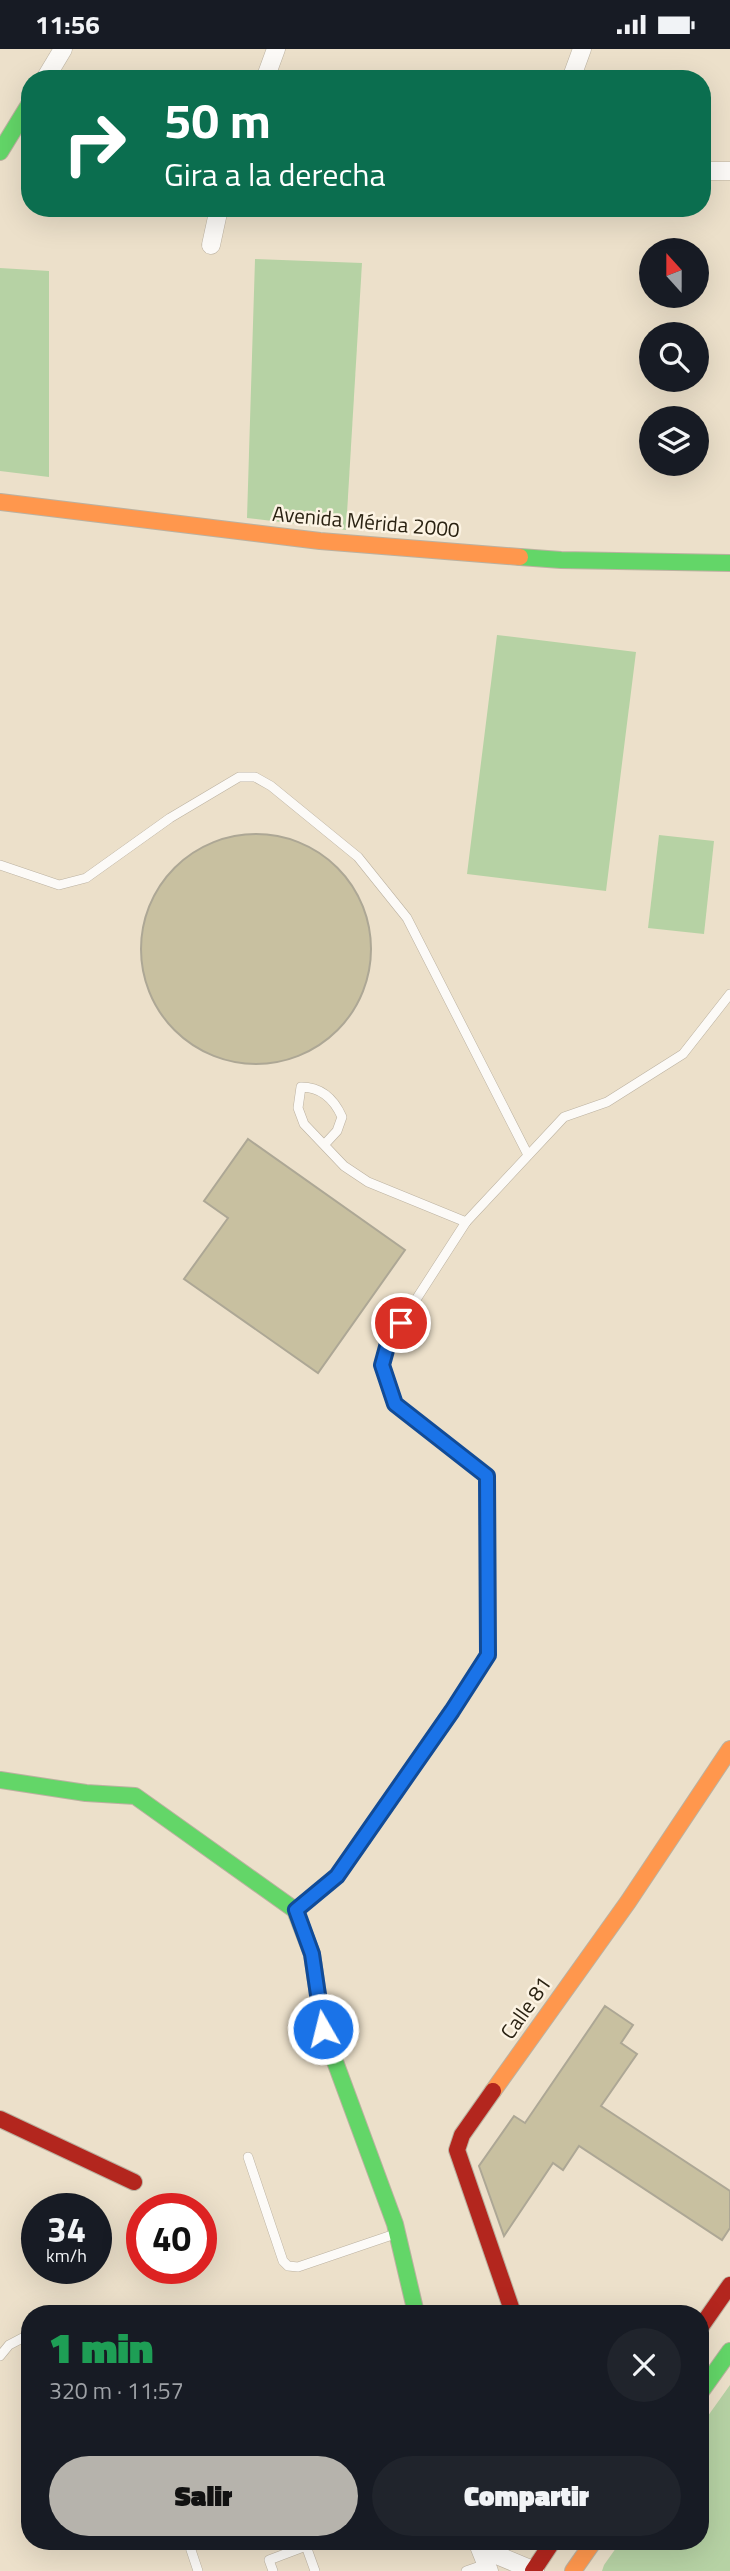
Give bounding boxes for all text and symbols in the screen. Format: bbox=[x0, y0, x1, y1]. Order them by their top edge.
text: 11:56 bbox=[35, 5, 100, 44]
text: 50 m bbox=[164, 82, 271, 157]
icon: right bbox=[49, 98, 140, 189]
text: Gira a la derecha bbox=[164, 150, 386, 198]
north arrow bbox=[639, 238, 709, 308]
map controls bbox=[639, 238, 709, 476]
button: search bbox=[639, 322, 709, 392]
button: layers bbox=[639, 406, 709, 476]
street label: Avenida Mérida 2000 bbox=[271, 497, 461, 545]
pin bbox=[371, 1293, 431, 1353]
icon: arrive bbox=[382, 1304, 420, 1342]
street label: Calle 81 bbox=[492, 1969, 558, 2045]
position arrow bbox=[286, 1992, 360, 2066]
speed limit sign: 40 bbox=[126, 2193, 217, 2284]
text: 34 bbox=[47, 2202, 86, 2256]
text: km/h bbox=[46, 2242, 87, 2269]
text: 1 min bbox=[49, 2315, 153, 2379]
button: close bbox=[607, 2328, 681, 2402]
text: 320 m · 11:57 bbox=[49, 2373, 184, 2408]
button: Salir bbox=[49, 2456, 358, 2536]
button: Compartir bbox=[372, 2456, 681, 2536]

